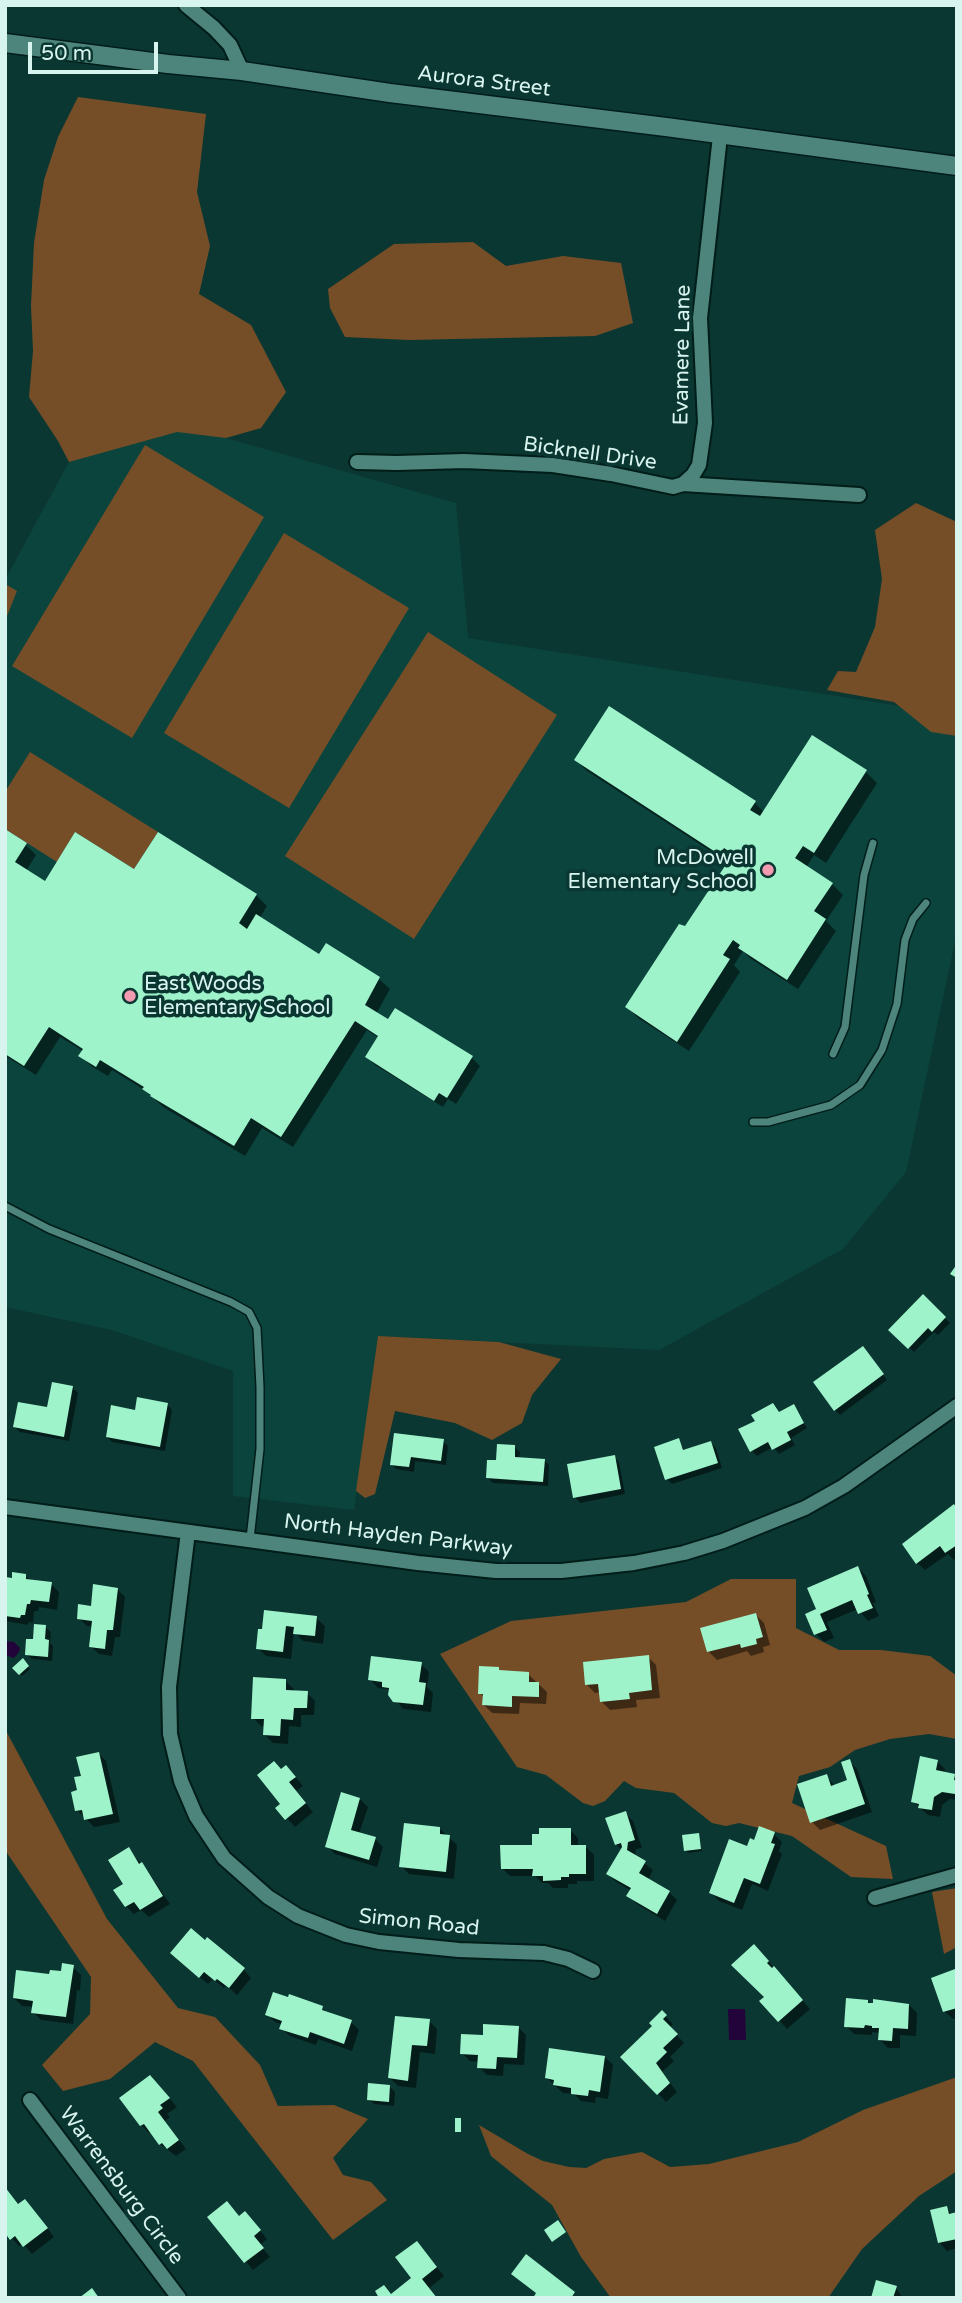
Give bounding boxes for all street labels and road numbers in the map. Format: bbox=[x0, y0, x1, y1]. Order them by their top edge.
street label: Aurora Street bbox=[416, 61, 552, 103]
street label: Evamere Lane bbox=[669, 284, 697, 426]
street label: Bicknell Drive bbox=[522, 432, 658, 476]
street label: North Hayden Parkway bbox=[282, 1509, 514, 1563]
street label: Simon Road bbox=[357, 1904, 481, 1942]
street label: Warrensburg Circle bbox=[53, 2102, 189, 2270]

